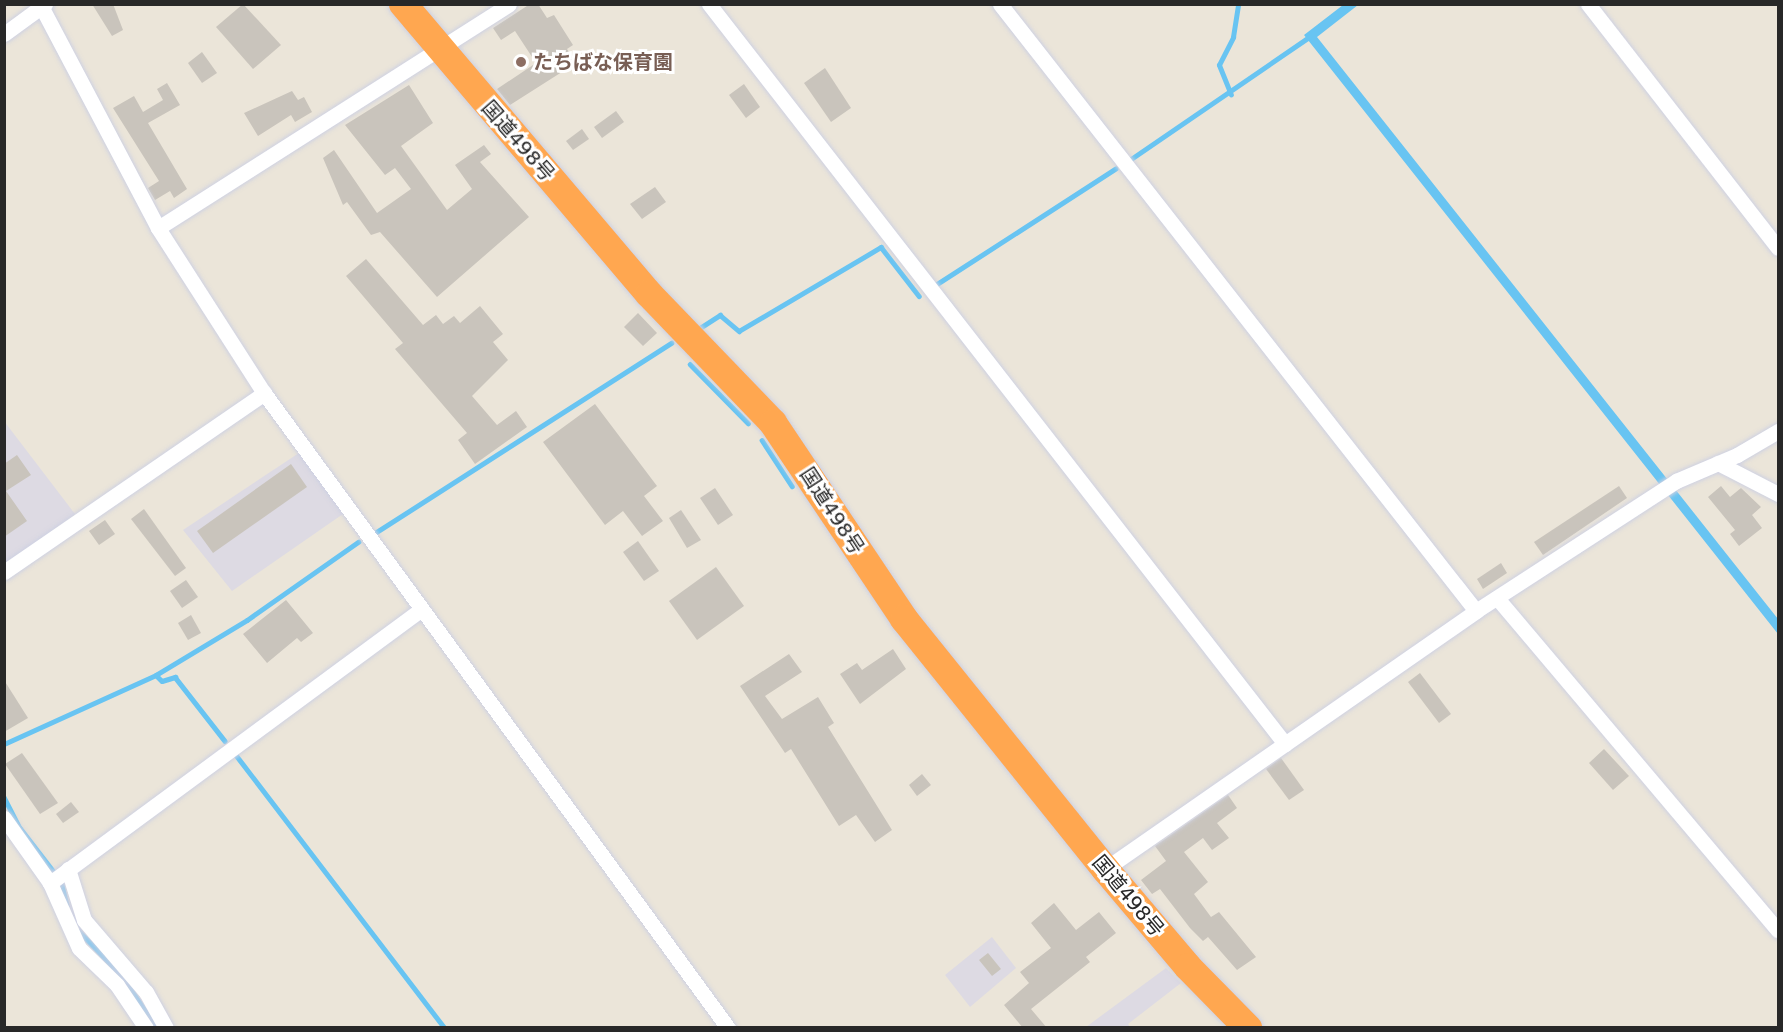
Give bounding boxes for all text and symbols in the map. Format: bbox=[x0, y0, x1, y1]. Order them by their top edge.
place label: たちばな保育園 bbox=[533, 50, 673, 74]
marker: たちばな保育園 bbox=[514, 55, 528, 69]
street label: 国道498号 bbox=[477, 96, 559, 186]
street label: 国道498号 bbox=[795, 463, 869, 559]
street label: 国道498号 bbox=[1087, 851, 1169, 941]

